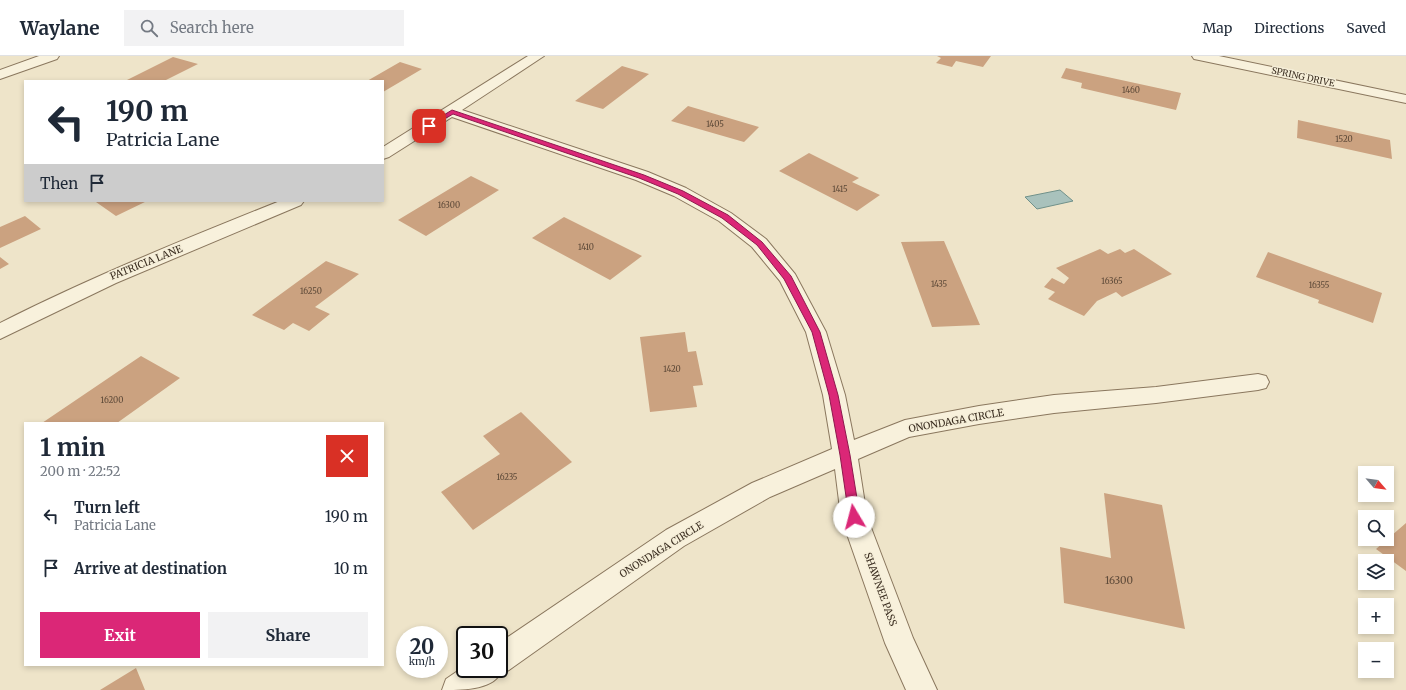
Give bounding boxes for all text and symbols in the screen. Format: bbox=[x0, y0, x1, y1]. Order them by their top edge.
search box bbox=[124, 10, 404, 46]
text: Waylane bbox=[20, 16, 100, 40]
icon: search bbox=[138, 17, 160, 39]
text: Search here bbox=[170, 18, 254, 37]
text: Map bbox=[1202, 19, 1232, 37]
text: Directions bbox=[1254, 19, 1324, 37]
text: Saved bbox=[1346, 19, 1386, 37]
street label: SPRING DRIVE bbox=[1271, 64, 1336, 89]
house number: 1460 bbox=[1122, 85, 1140, 95]
text: 190 m bbox=[106, 93, 188, 129]
icon: left bbox=[40, 96, 92, 148]
pin bbox=[412, 109, 446, 143]
icon: arrive bbox=[418, 115, 440, 137]
house number: 1405 bbox=[706, 119, 724, 129]
text: Patricia Lane bbox=[106, 128, 219, 151]
house number: 1520 bbox=[1335, 134, 1353, 144]
icon: arrive bbox=[86, 172, 108, 194]
text: Then bbox=[40, 174, 78, 193]
house number: 1415 bbox=[832, 184, 848, 194]
house number: 16300 bbox=[438, 200, 460, 210]
street label: PATRICIA LANE bbox=[108, 242, 185, 283]
house number: 1410 bbox=[578, 242, 594, 252]
house number: 16365 bbox=[1101, 276, 1123, 286]
house number: 1435 bbox=[931, 279, 947, 289]
house number: 16355 bbox=[1309, 280, 1330, 290]
house number: 16250 bbox=[300, 286, 322, 296]
house number: 1420 bbox=[663, 364, 681, 374]
house number: 16200 bbox=[101, 395, 123, 405]
street label: ONONDAGA CIRCLE bbox=[907, 406, 1005, 435]
text: 1 min bbox=[40, 432, 105, 463]
button: close bbox=[326, 435, 368, 477]
text: 200 m · 22:52 bbox=[40, 463, 121, 480]
north arrow bbox=[1358, 466, 1394, 502]
map controls bbox=[1358, 466, 1394, 678]
house number: 16235 bbox=[496, 472, 518, 482]
position arrow bbox=[833, 496, 875, 538]
text: Turn left bbox=[74, 498, 140, 517]
icon: left bbox=[40, 505, 62, 527]
text: 190 m bbox=[325, 507, 368, 526]
button: search bbox=[1358, 510, 1394, 546]
text: Patricia Lane bbox=[74, 517, 156, 534]
street label: ONONDAGA CIRCLE bbox=[617, 518, 706, 580]
street label: SHAWNEE PASS bbox=[861, 551, 900, 628]
button: layers bbox=[1358, 554, 1394, 590]
icon: arrive bbox=[40, 557, 62, 579]
text: Arrive at destination bbox=[74, 559, 227, 578]
text: 10 m bbox=[334, 559, 368, 578]
house number: 16300 bbox=[1105, 574, 1133, 587]
button: + bbox=[1358, 598, 1394, 634]
button: Exit bbox=[40, 612, 200, 658]
button: Share bbox=[208, 612, 368, 658]
speed limit sign: 30 bbox=[456, 626, 508, 678]
text: 20 bbox=[410, 634, 434, 659]
button: − bbox=[1358, 642, 1394, 678]
text: km/h bbox=[409, 655, 435, 668]

